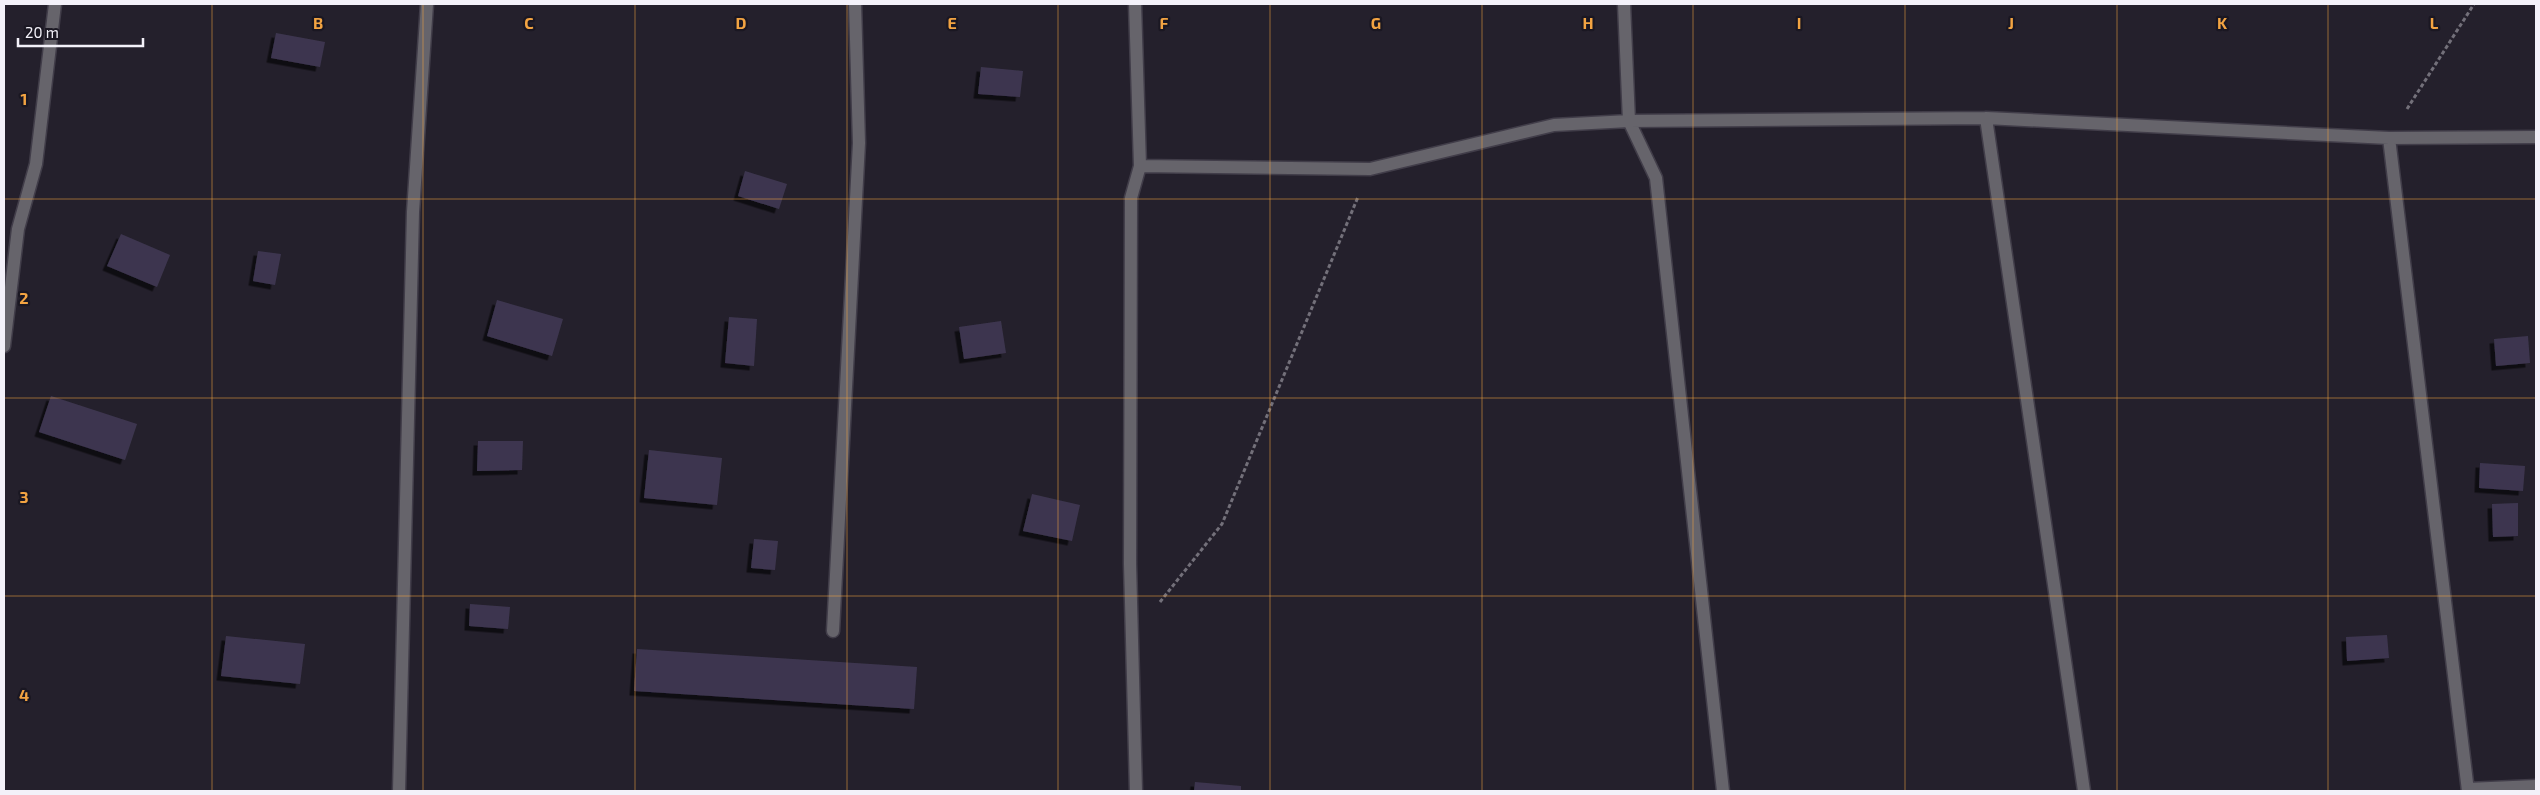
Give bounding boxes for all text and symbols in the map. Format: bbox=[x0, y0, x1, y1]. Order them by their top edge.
text: B bbox=[313, 13, 323, 32]
text: C bbox=[524, 13, 534, 32]
text: D bbox=[736, 13, 747, 32]
text: E bbox=[947, 13, 957, 32]
text: F bbox=[1160, 13, 1169, 32]
text: G bbox=[1371, 13, 1381, 32]
text: H bbox=[1582, 13, 1594, 32]
text: I bbox=[1797, 13, 1801, 32]
text: J bbox=[2008, 13, 2014, 32]
text: K bbox=[2217, 13, 2228, 32]
text: L bbox=[2430, 13, 2439, 32]
scale bar bbox=[18, 15, 142, 47]
text: 20 m bbox=[25, 23, 59, 41]
text: 1 bbox=[21, 89, 27, 108]
text: 2 bbox=[19, 288, 29, 307]
text: 3 bbox=[19, 487, 29, 506]
text: 4 bbox=[19, 685, 29, 704]

